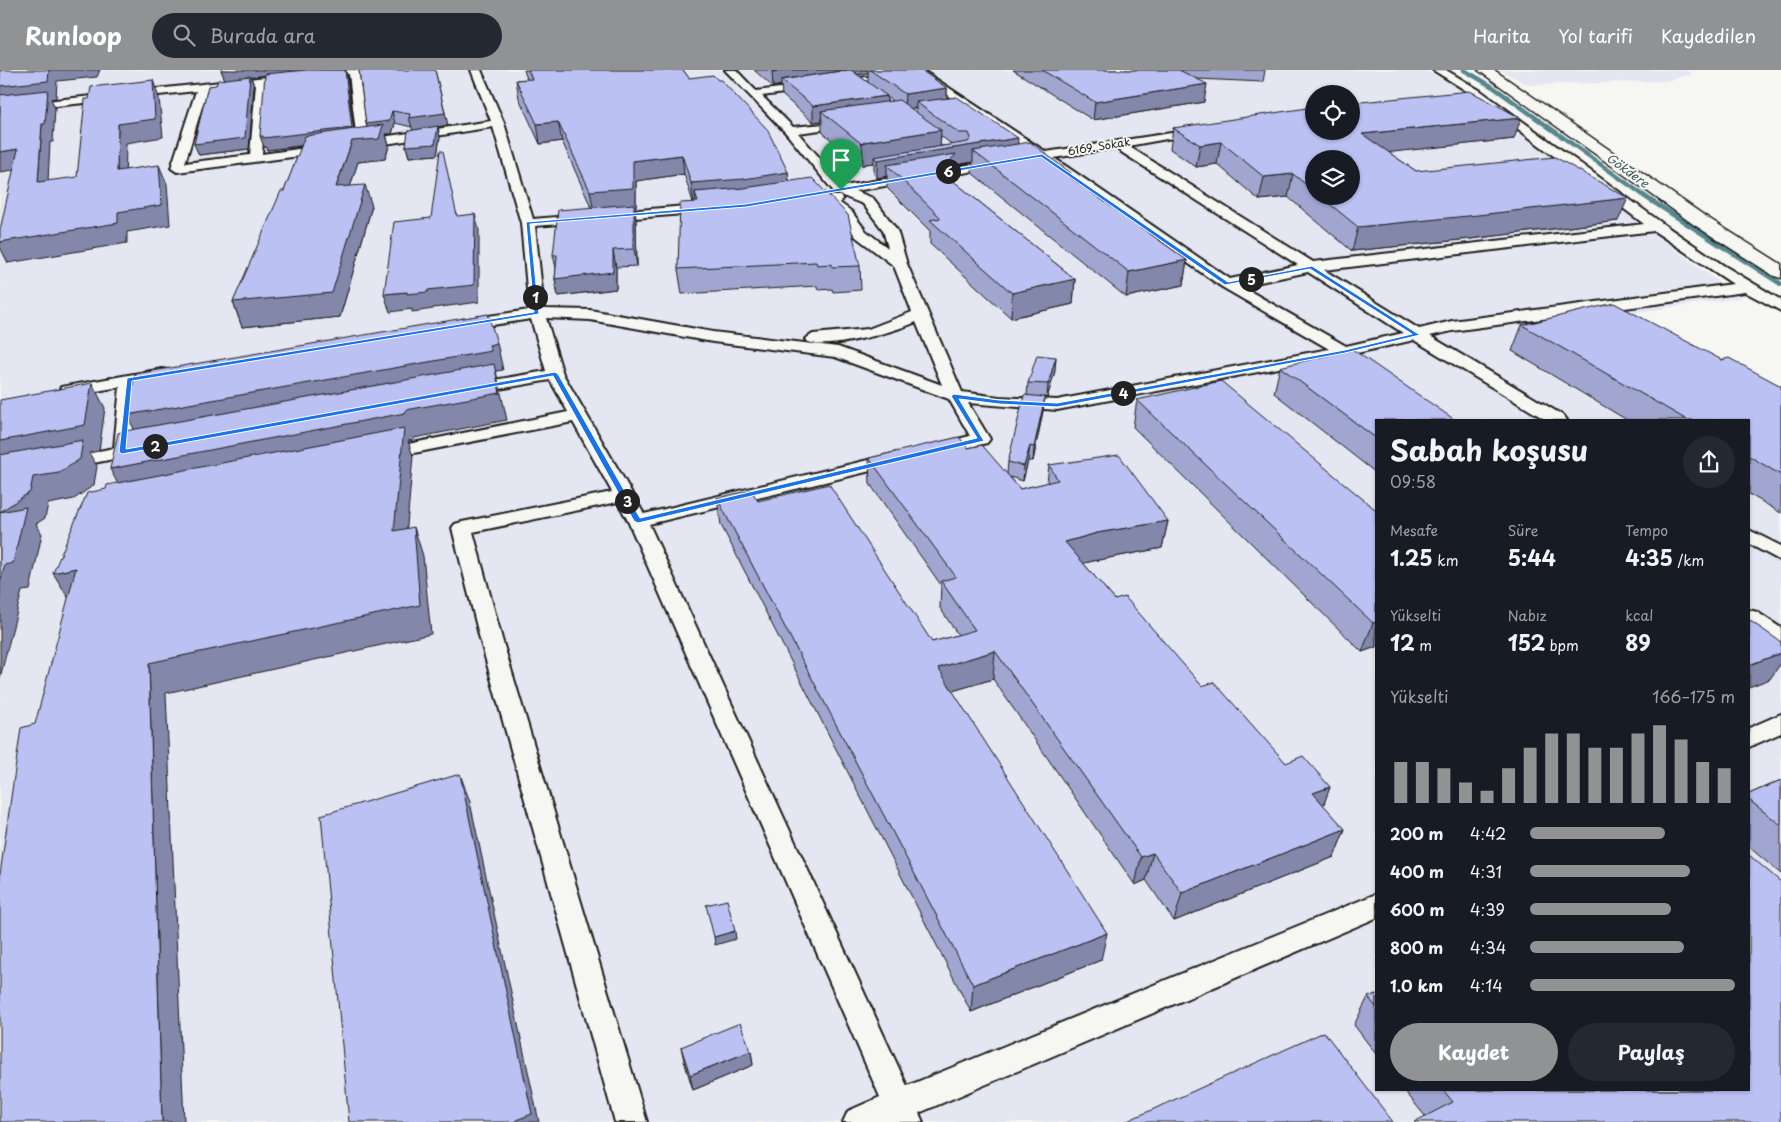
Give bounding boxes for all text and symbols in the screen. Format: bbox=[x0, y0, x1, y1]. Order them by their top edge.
search box bbox=[152, 13, 502, 58]
text: Runloop bbox=[25, 17, 122, 53]
icon: search bbox=[170, 21, 198, 49]
text: Burada ara bbox=[210, 21, 315, 49]
text: Harita bbox=[1473, 22, 1530, 49]
text: Yol tarifi bbox=[1558, 22, 1633, 49]
text: Kaydedilen bbox=[1661, 22, 1756, 49]
map controls bbox=[1305, 85, 1360, 205]
button: locate bbox=[1305, 85, 1360, 140]
street label: 6169. Sokak bbox=[1066, 133, 1132, 159]
pin bbox=[820, 139, 862, 190]
icon: arrive bbox=[827, 146, 855, 174]
water label: Gökdere bbox=[1603, 148, 1653, 192]
button: layers bbox=[1305, 150, 1360, 205]
pin: 6 bbox=[936, 158, 960, 184]
text: 6 bbox=[944, 161, 953, 182]
pin: 5 bbox=[1238, 266, 1264, 292]
text: 5 bbox=[1247, 269, 1256, 290]
pin: 1 bbox=[522, 284, 548, 310]
text: 1 bbox=[532, 287, 539, 308]
pin: 4 bbox=[1110, 380, 1136, 406]
text: 4 bbox=[1119, 383, 1128, 404]
text: Sabah koşusu bbox=[1390, 428, 1588, 471]
pin: 2 bbox=[142, 434, 168, 458]
text: 2 bbox=[151, 436, 160, 457]
button: share bbox=[1683, 436, 1735, 488]
text: 09:58 bbox=[1390, 469, 1436, 493]
pin: 3 bbox=[614, 488, 640, 514]
text: 3 bbox=[623, 491, 632, 512]
text: Mesafe bbox=[1390, 520, 1438, 541]
text: Süre bbox=[1508, 520, 1538, 541]
text: Tempo bbox=[1625, 520, 1668, 541]
text: 1.25 bbox=[1390, 541, 1433, 573]
text: 5:44 bbox=[1508, 541, 1556, 573]
text: 4:35 bbox=[1625, 541, 1673, 573]
text: km bbox=[1433, 550, 1458, 571]
text: /km bbox=[1673, 550, 1704, 571]
text: Yükselti bbox=[1390, 605, 1441, 626]
text: Nabız bbox=[1508, 605, 1547, 626]
text: kcal bbox=[1625, 605, 1653, 626]
text: 12 bbox=[1390, 626, 1415, 658]
text: 152 bbox=[1508, 626, 1545, 658]
text: 89 bbox=[1625, 626, 1651, 658]
text: m bbox=[1415, 635, 1432, 656]
text: bpm bbox=[1545, 635, 1579, 656]
text: Yükselti bbox=[1390, 684, 1448, 708]
text: 166–175 m bbox=[1652, 684, 1735, 708]
text: 200 m bbox=[1390, 821, 1444, 845]
text: 4:42 bbox=[1470, 821, 1506, 845]
text: 400 m bbox=[1390, 859, 1444, 883]
text: 4:31 bbox=[1470, 859, 1502, 883]
text: 600 m bbox=[1390, 897, 1444, 921]
text: 4:39 bbox=[1470, 897, 1505, 921]
text: 800 m bbox=[1390, 935, 1443, 959]
text: 4:34 bbox=[1470, 935, 1506, 959]
text: 1.0 km bbox=[1390, 973, 1443, 997]
text: 4:14 bbox=[1470, 973, 1503, 997]
button: Kaydet bbox=[1390, 1023, 1558, 1081]
button: Paylaş bbox=[1568, 1023, 1735, 1081]

